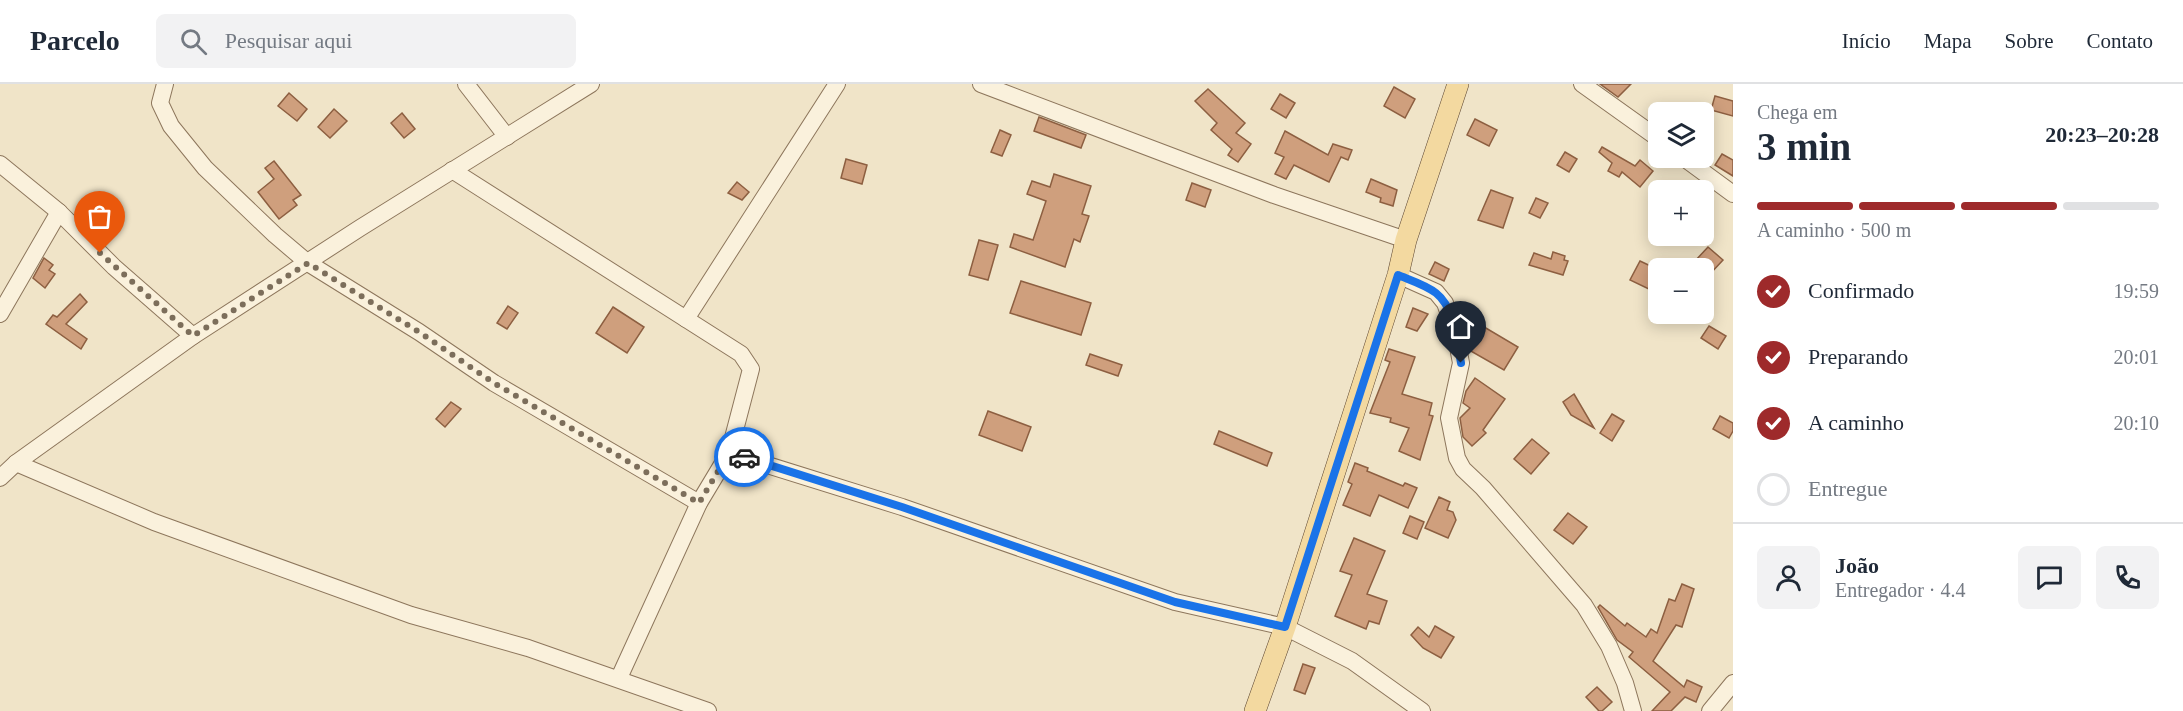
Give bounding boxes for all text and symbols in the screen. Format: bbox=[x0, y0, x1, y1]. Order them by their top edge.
search box bbox=[156, 14, 576, 68]
text: Parcelo bbox=[30, 25, 120, 56]
icon: search bbox=[177, 25, 210, 58]
text: Pesquisar aqui bbox=[225, 28, 352, 53]
text: Início bbox=[1842, 29, 1891, 53]
text: Mapa bbox=[1924, 29, 1972, 53]
text: Sobre bbox=[2005, 29, 2054, 53]
text: Contato bbox=[2087, 29, 2153, 53]
text: Chega em bbox=[1757, 101, 1838, 123]
map controls bbox=[1648, 102, 1714, 324]
button: layers bbox=[1648, 102, 1714, 168]
text: 20:23–20:28 bbox=[2045, 122, 2159, 147]
text: 3 min bbox=[1757, 125, 1851, 168]
button: + bbox=[1648, 180, 1714, 246]
pin bbox=[74, 191, 125, 253]
icon: bag bbox=[83, 200, 116, 233]
text: A caminho · 500 m bbox=[1757, 219, 1911, 241]
button: − bbox=[1648, 258, 1714, 324]
icon: check bbox=[1757, 275, 1790, 308]
text: Confirmado bbox=[1808, 278, 1914, 303]
text: 19:59 bbox=[2113, 280, 2159, 302]
pin bbox=[1435, 301, 1486, 363]
icon: home bbox=[1444, 310, 1477, 343]
icon: check bbox=[1757, 341, 1790, 374]
text: Preparando bbox=[1808, 344, 1908, 369]
text: 20:01 bbox=[2113, 346, 2159, 368]
icon: check bbox=[1757, 407, 1790, 440]
text: A caminho bbox=[1808, 410, 1904, 435]
text: 20:10 bbox=[2113, 412, 2159, 434]
courier bbox=[714, 427, 774, 487]
icon: car bbox=[728, 441, 761, 474]
text: Entregue bbox=[1808, 476, 1887, 501]
button: person bbox=[1757, 546, 1820, 609]
button: chat bbox=[2018, 546, 2081, 609]
button: phone bbox=[2096, 546, 2159, 609]
text: João bbox=[1835, 553, 1879, 578]
text: Entregador · 4.4 bbox=[1835, 579, 1966, 601]

